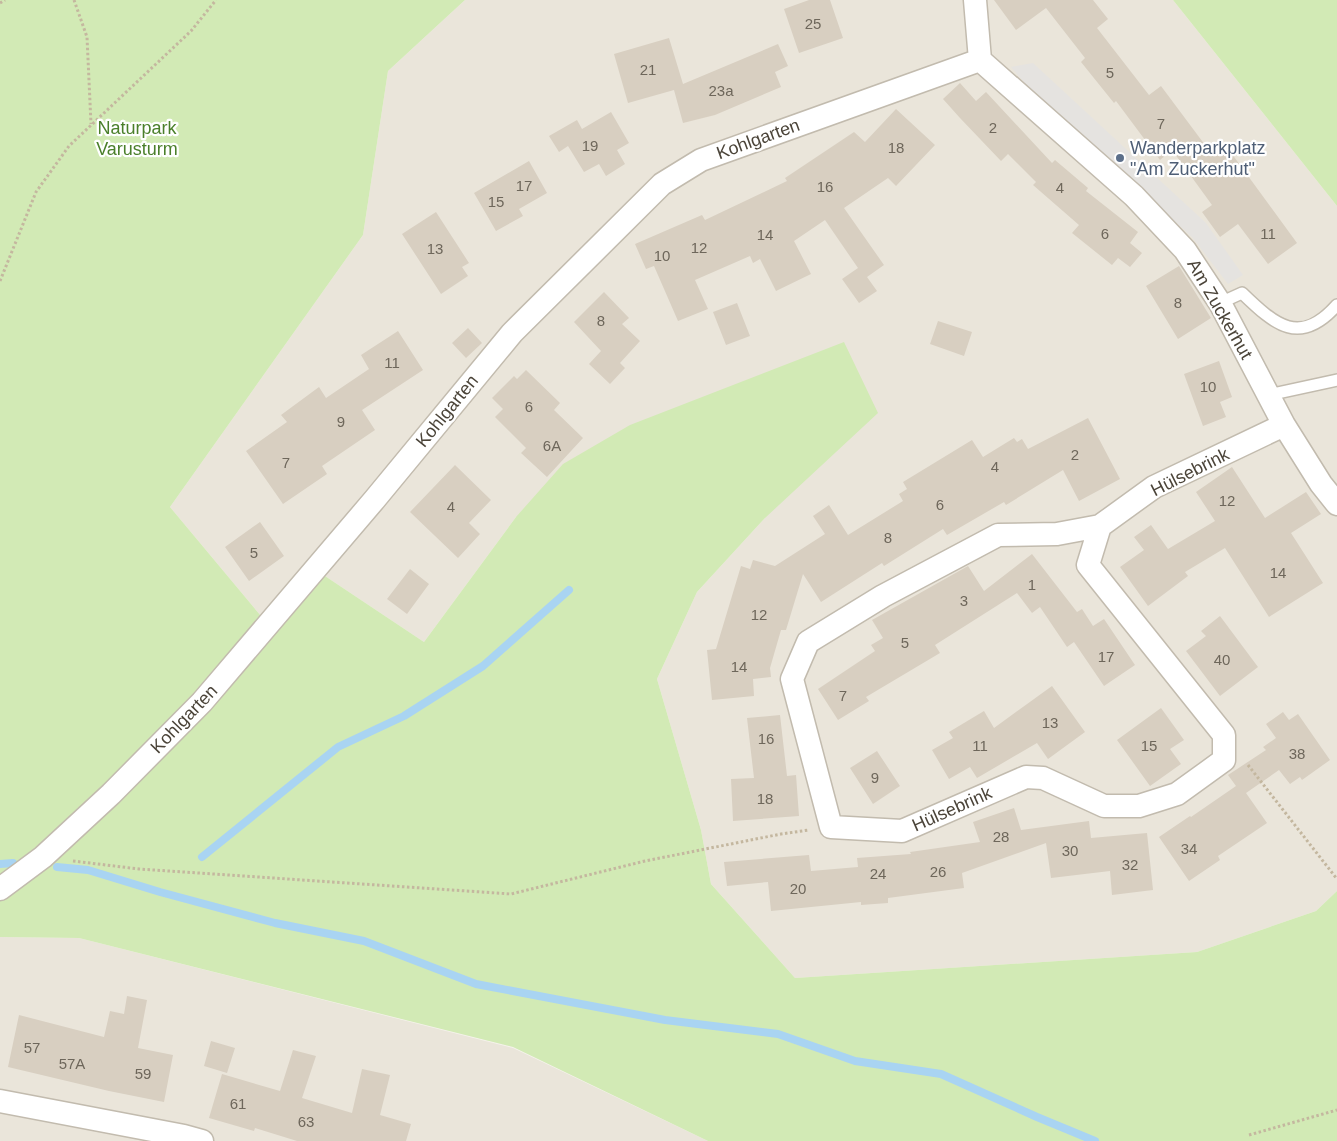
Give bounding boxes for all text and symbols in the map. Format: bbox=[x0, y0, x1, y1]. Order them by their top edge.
house number: 25 bbox=[805, 15, 821, 32]
house number: 21 bbox=[640, 61, 656, 78]
house number: 5 bbox=[1106, 64, 1114, 81]
house number: 23a bbox=[708, 82, 734, 99]
street label: Kohlgarten bbox=[714, 115, 802, 163]
house number: 7 bbox=[1157, 115, 1165, 132]
park label: Naturpark Varusturm bbox=[96, 118, 178, 159]
house number: 2 bbox=[989, 119, 997, 136]
house number: 19 bbox=[582, 137, 598, 154]
place label: Wanderparkplatz "Am Zuckerhut" bbox=[1130, 138, 1265, 179]
house number: 18 bbox=[888, 139, 904, 156]
marker: Wanderparkplatz "Am Zuckerhut" bbox=[1114, 152, 1126, 164]
house number: 17 bbox=[516, 177, 532, 194]
house number: 16 bbox=[817, 178, 833, 195]
house number: 4 bbox=[1056, 179, 1064, 196]
house number: 15 bbox=[488, 193, 504, 210]
house number: 6 bbox=[1101, 225, 1109, 242]
house number: 11 bbox=[1260, 225, 1276, 242]
house number: 14 bbox=[757, 226, 773, 243]
house number: 12 bbox=[691, 239, 707, 256]
house number: 13 bbox=[427, 240, 443, 257]
house number: 10 bbox=[654, 247, 670, 264]
street label: Am Zuckerhut bbox=[1183, 255, 1257, 363]
house number: 8 bbox=[1174, 294, 1182, 311]
house number: 8 bbox=[597, 312, 605, 329]
house number: 11 bbox=[384, 354, 400, 371]
street label: Kohlgarten bbox=[412, 371, 482, 451]
house number: 10 bbox=[1200, 378, 1216, 395]
house number: 6 bbox=[525, 398, 533, 415]
house number: 9 bbox=[337, 413, 345, 430]
house number: 6A bbox=[543, 437, 561, 454]
street label: Hülsebrink bbox=[1148, 443, 1233, 500]
house number: 2 bbox=[1071, 446, 1079, 463]
house number: 7 bbox=[282, 454, 290, 471]
house number: 4 bbox=[991, 458, 999, 475]
house number: 12 bbox=[1219, 492, 1235, 509]
house number: 6 bbox=[936, 496, 944, 513]
house number: 4 bbox=[447, 498, 455, 515]
house number: 8 bbox=[884, 529, 892, 546]
house number: 5 bbox=[250, 544, 258, 561]
house number: 14 bbox=[1270, 564, 1286, 581]
house number: 1 bbox=[1028, 576, 1036, 593]
house number: 3 bbox=[960, 592, 968, 609]
house number: 12 bbox=[751, 606, 767, 623]
house number: 5 bbox=[901, 634, 909, 651]
house number: 17 bbox=[1098, 648, 1114, 665]
house number: 40 bbox=[1214, 651, 1230, 668]
house number: 14 bbox=[731, 658, 747, 675]
street label: Kohlgarten bbox=[147, 681, 221, 757]
house number: 7 bbox=[839, 687, 847, 704]
house number: 13 bbox=[1042, 714, 1058, 731]
house number: 16 bbox=[758, 730, 774, 747]
house number: 11 bbox=[972, 737, 988, 754]
house number: 15 bbox=[1141, 737, 1157, 754]
house number: 38 bbox=[1289, 745, 1305, 762]
house number: 9 bbox=[871, 769, 879, 786]
street label: Hülsebrink bbox=[909, 782, 996, 835]
house number: 18 bbox=[757, 790, 773, 807]
house number: 28 bbox=[993, 828, 1009, 845]
house number: 34 bbox=[1181, 840, 1197, 857]
house number: 30 bbox=[1062, 842, 1078, 859]
house number: 32 bbox=[1122, 856, 1138, 873]
house number: 26 bbox=[930, 863, 946, 880]
house number: 24 bbox=[870, 865, 886, 882]
house number: 20 bbox=[790, 880, 806, 897]
house number: 57 bbox=[24, 1039, 40, 1056]
house number: 57A bbox=[59, 1055, 85, 1072]
house number: 59 bbox=[135, 1065, 151, 1082]
house number: 61 bbox=[230, 1095, 246, 1112]
house number: 63 bbox=[298, 1113, 314, 1130]

